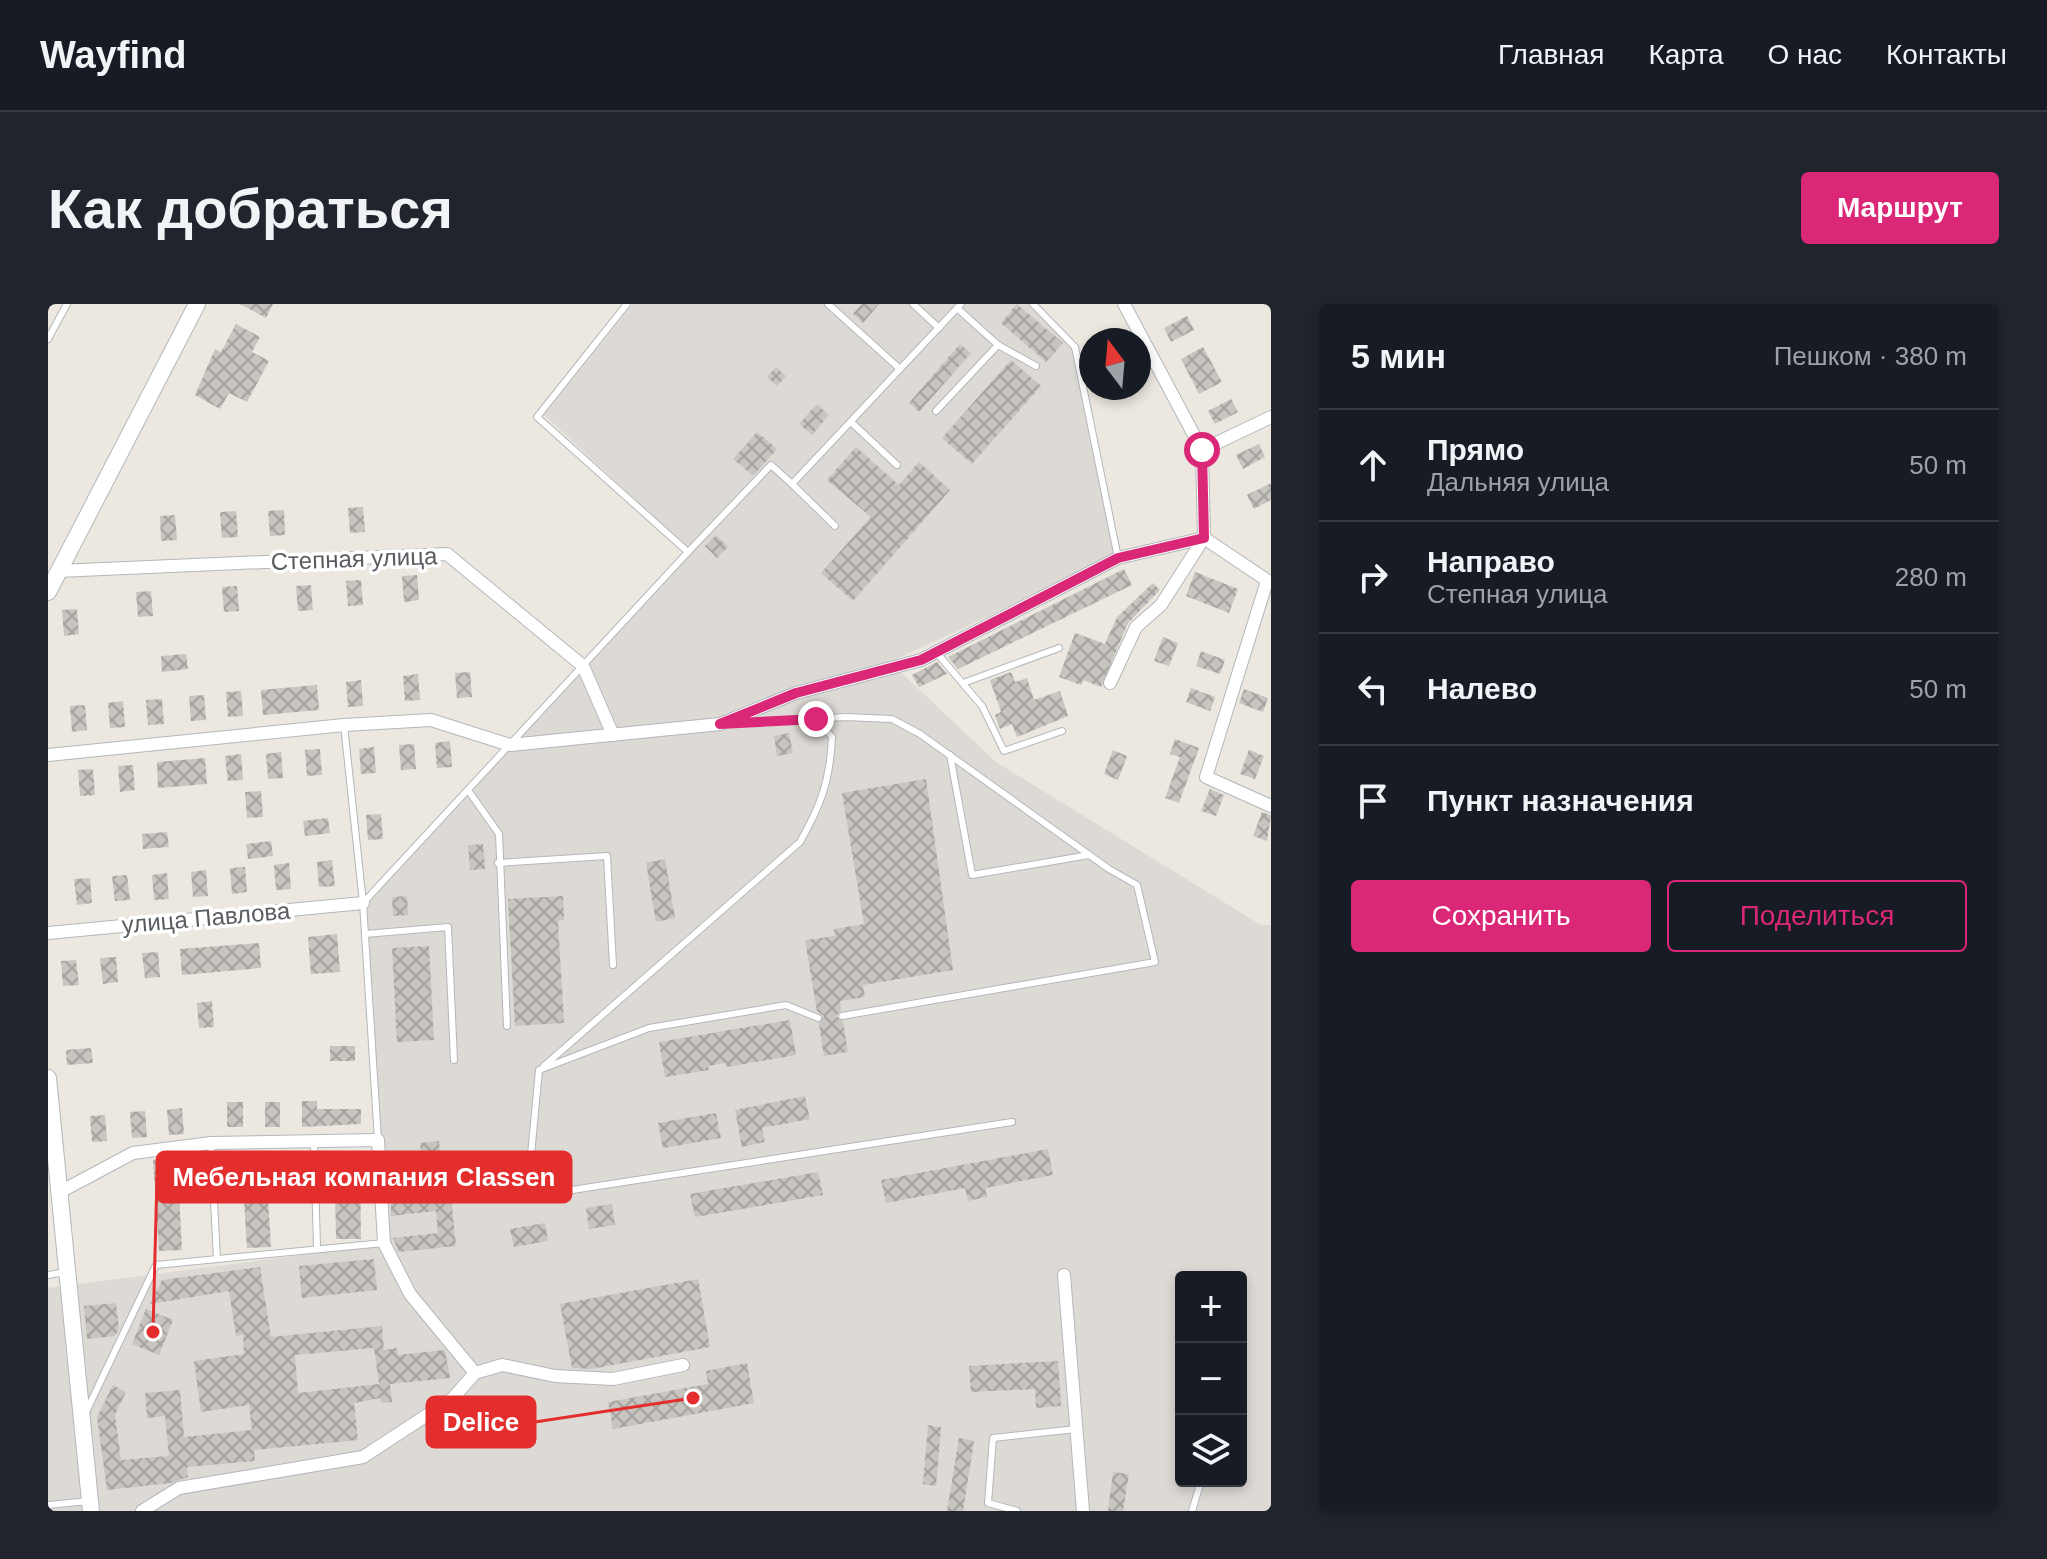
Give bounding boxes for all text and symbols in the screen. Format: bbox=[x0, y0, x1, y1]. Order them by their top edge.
text: Wayfind bbox=[40, 34, 186, 76]
text: Главная bbox=[1498, 39, 1605, 70]
text: Карта bbox=[1649, 39, 1723, 70]
text: О нас bbox=[1767, 39, 1842, 70]
text: Контакты bbox=[1886, 39, 2007, 70]
button: Маршрут bbox=[1801, 172, 1999, 244]
text: Как добраться bbox=[48, 177, 453, 240]
north arrow bbox=[1079, 328, 1151, 400]
text: 5 мин bbox=[1351, 337, 1446, 375]
text: Пешком · 380 m bbox=[1774, 341, 1967, 371]
route start bbox=[1184, 432, 1220, 468]
text: Прямо bbox=[1427, 433, 1524, 466]
icon: ahead bbox=[1351, 443, 1395, 487]
text: 50 m bbox=[1909, 450, 1967, 480]
text: Дальняя улица bbox=[1427, 467, 1609, 497]
street label: Степная улица bbox=[270, 542, 438, 575]
text: Направо bbox=[1427, 545, 1555, 578]
icon: right bbox=[1351, 555, 1395, 599]
text: 280 m bbox=[1895, 562, 1967, 592]
text: Степная улица bbox=[1427, 579, 1608, 609]
icon: left bbox=[1351, 667, 1395, 711]
text: Налево bbox=[1427, 672, 1537, 705]
text: 50 m bbox=[1909, 674, 1967, 704]
route end bbox=[798, 701, 834, 737]
icon: arrive bbox=[1351, 779, 1395, 823]
text: Пункт назначения bbox=[1427, 784, 1694, 817]
button: Сохранить bbox=[1351, 880, 1651, 952]
button: Поделиться bbox=[1667, 880, 1967, 952]
street label: улица Павлова bbox=[121, 897, 292, 938]
callout: Мебельная компания Сlassen bbox=[157, 1152, 571, 1202]
text: Мебельная компания Сlassen bbox=[173, 1162, 555, 1192]
map controls bbox=[1175, 1271, 1247, 1487]
button: + bbox=[1175, 1271, 1247, 1343]
button: − bbox=[1175, 1343, 1247, 1415]
callout: Delice bbox=[427, 1397, 535, 1447]
text: Delice bbox=[443, 1407, 519, 1437]
button: layers bbox=[1175, 1415, 1247, 1487]

